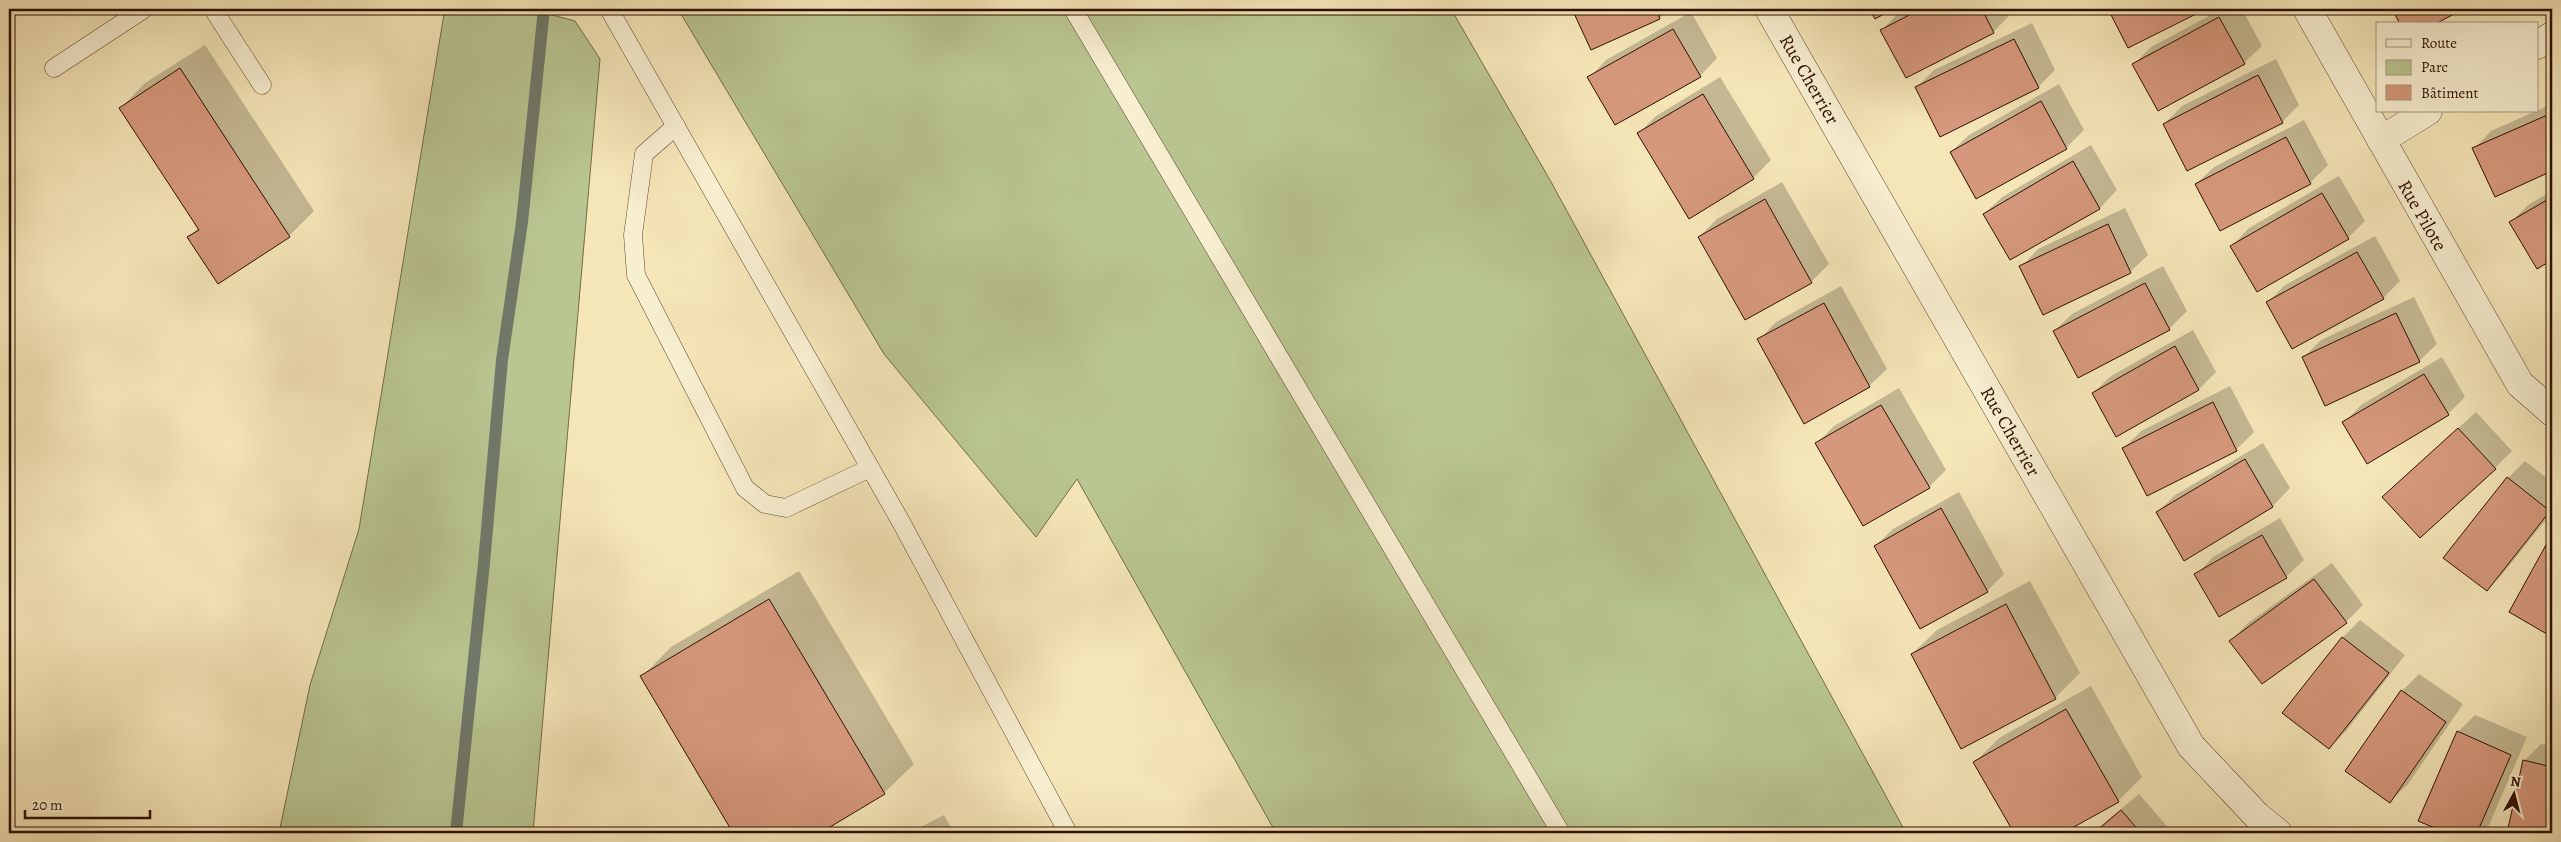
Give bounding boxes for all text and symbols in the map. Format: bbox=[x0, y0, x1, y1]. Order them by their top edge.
legend bbox=[2376, 22, 2538, 112]
street label: Rue Cherrier bbox=[1773, 30, 1845, 129]
text: Route bbox=[2421, 33, 2457, 53]
text: Parc bbox=[2421, 57, 2448, 77]
text: Bâtiment bbox=[2421, 83, 2479, 103]
street label: Rue Pilote bbox=[2391, 175, 2453, 256]
street label: Rue Cherrier bbox=[1974, 382, 2046, 481]
north arrow bbox=[2488, 770, 2538, 820]
text: N bbox=[2509, 772, 2522, 792]
scale bar bbox=[25, 787, 150, 819]
text: 20 m bbox=[32, 795, 63, 815]

